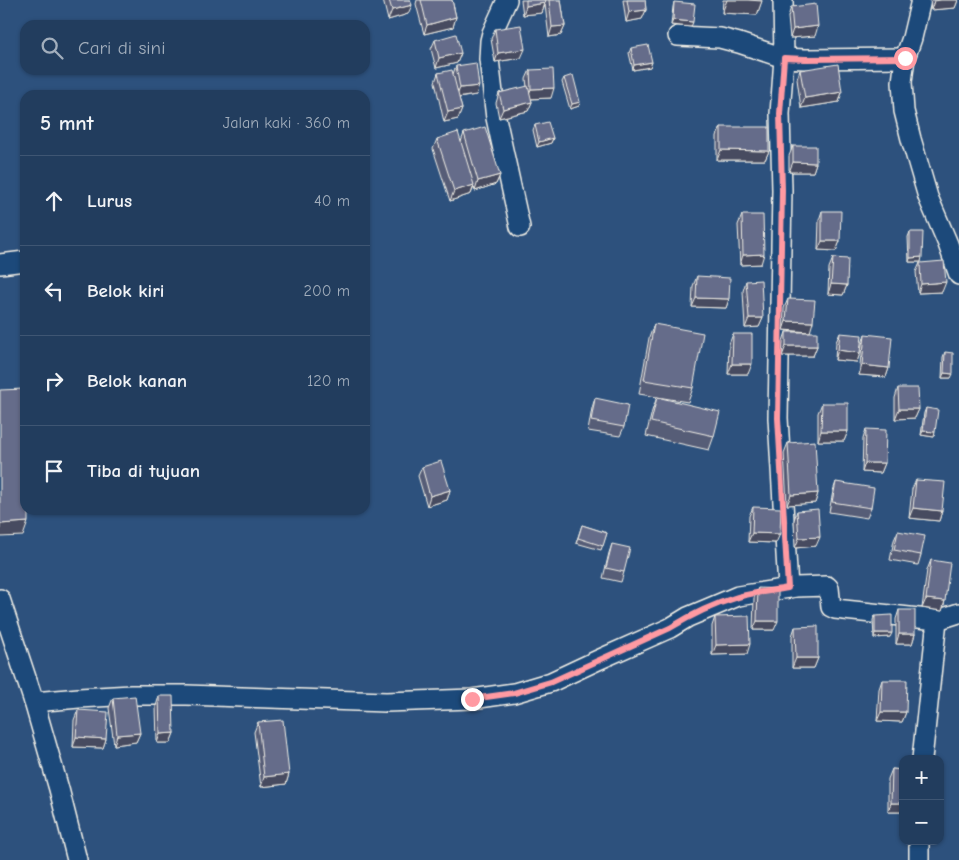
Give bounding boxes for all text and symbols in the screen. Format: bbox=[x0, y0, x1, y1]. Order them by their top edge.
search box bbox=[20, 20, 370, 75]
icon: search bbox=[38, 34, 66, 62]
text: Cari di sini bbox=[78, 37, 165, 59]
route start bbox=[894, 47, 917, 70]
text: 5 mnt bbox=[40, 111, 94, 135]
text: Jalan kaki · 360 m bbox=[223, 114, 350, 132]
icon: ahead bbox=[40, 187, 68, 215]
text: Lurus bbox=[87, 190, 132, 212]
text: 40 m bbox=[314, 192, 350, 210]
icon: left bbox=[40, 277, 68, 305]
text: Belok kiri bbox=[87, 280, 164, 302]
text: 200 m bbox=[304, 282, 350, 300]
icon: right bbox=[40, 367, 68, 395]
text: Belok kanan bbox=[87, 370, 187, 392]
text: 120 m bbox=[307, 372, 350, 390]
icon: arrive bbox=[40, 457, 68, 485]
text: Tiba di tujuan bbox=[87, 460, 200, 482]
route end bbox=[461, 688, 484, 711]
map controls bbox=[899, 755, 944, 845]
button: + bbox=[899, 755, 944, 800]
button: − bbox=[899, 800, 944, 845]

